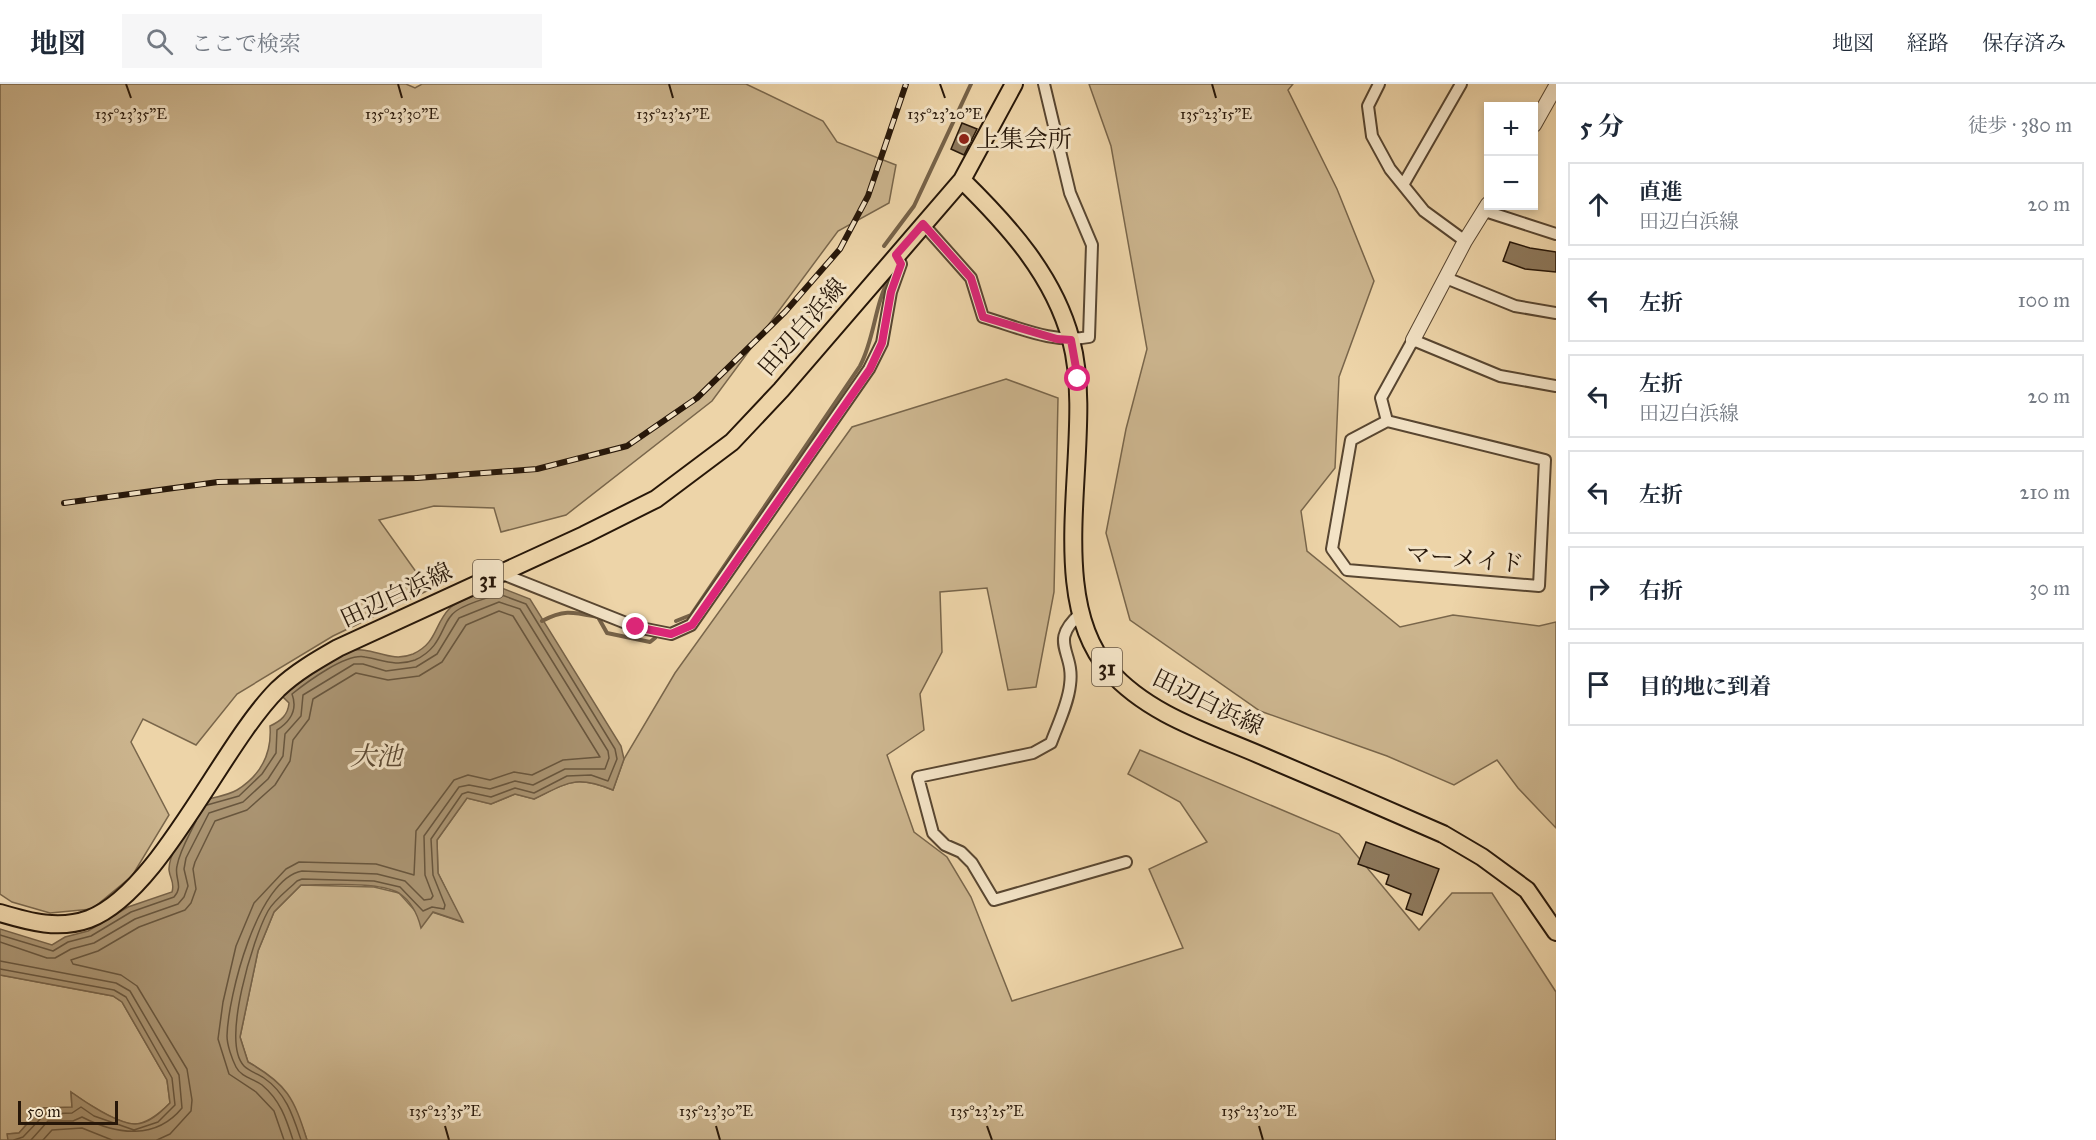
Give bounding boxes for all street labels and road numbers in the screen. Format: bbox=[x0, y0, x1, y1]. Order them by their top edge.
street label: 田辺白浜線 bbox=[751, 272, 853, 382]
street label: マーメイド bbox=[1405, 539, 1525, 579]
street label: 田辺白浜線 bbox=[335, 556, 457, 634]
road number: 31 bbox=[473, 560, 503, 598]
road number: 31 bbox=[1092, 648, 1122, 686]
street label: 田辺白浜線 bbox=[1147, 662, 1269, 742]

